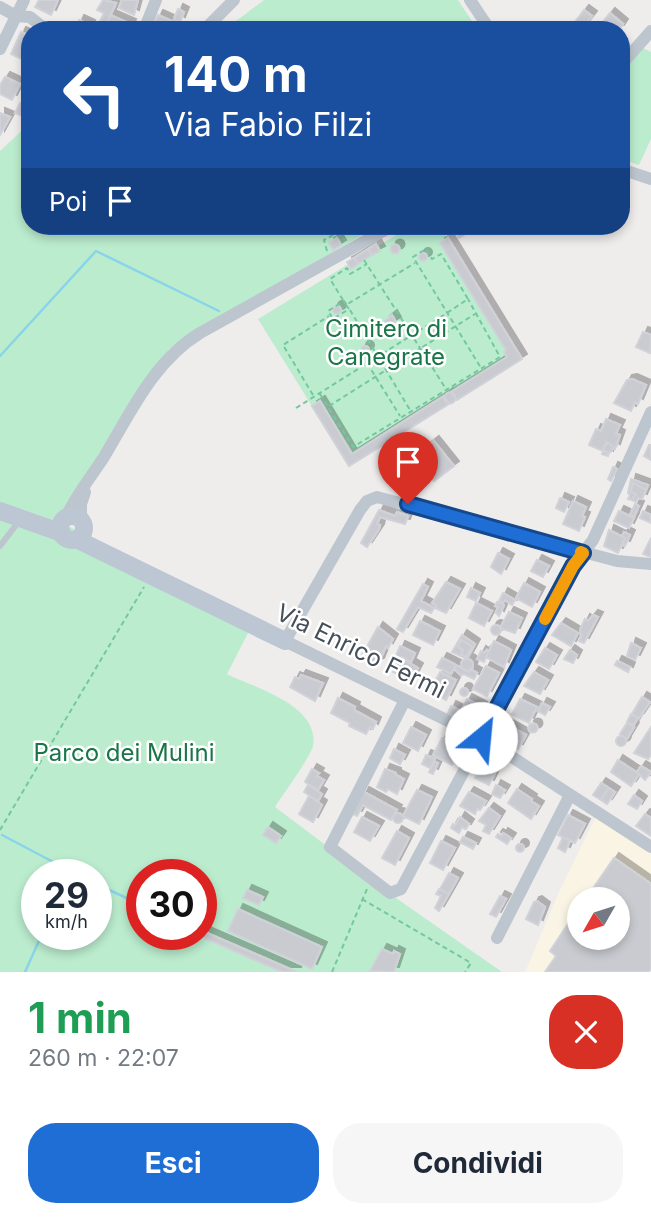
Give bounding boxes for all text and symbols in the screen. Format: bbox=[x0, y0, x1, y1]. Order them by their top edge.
text: 140 m bbox=[164, 45, 308, 104]
icon: left bbox=[49, 49, 140, 140]
text: Via Fabio Filzi bbox=[164, 105, 372, 144]
icon: arrive bbox=[101, 182, 139, 220]
text: Poi bbox=[49, 186, 87, 217]
park label: Cimitero di Canegrate bbox=[325, 314, 447, 371]
pin bbox=[378, 432, 438, 504]
icon: arrive bbox=[389, 443, 427, 481]
street label: Via Enrico Fermi bbox=[272, 597, 450, 705]
position arrow bbox=[444, 701, 518, 775]
park label: Parco dei Mulini bbox=[33, 738, 215, 767]
speed limit sign: 30 bbox=[126, 859, 217, 950]
text: 29 bbox=[44, 874, 89, 916]
north arrow bbox=[567, 887, 630, 950]
map controls bbox=[567, 887, 630, 950]
text: km/h bbox=[45, 911, 88, 932]
text: 1 min bbox=[28, 992, 132, 1043]
button: close bbox=[549, 995, 623, 1069]
text: 260 m · 22:07 bbox=[28, 1044, 179, 1072]
button: Esci bbox=[28, 1123, 319, 1203]
button: Condividi bbox=[333, 1123, 623, 1203]

